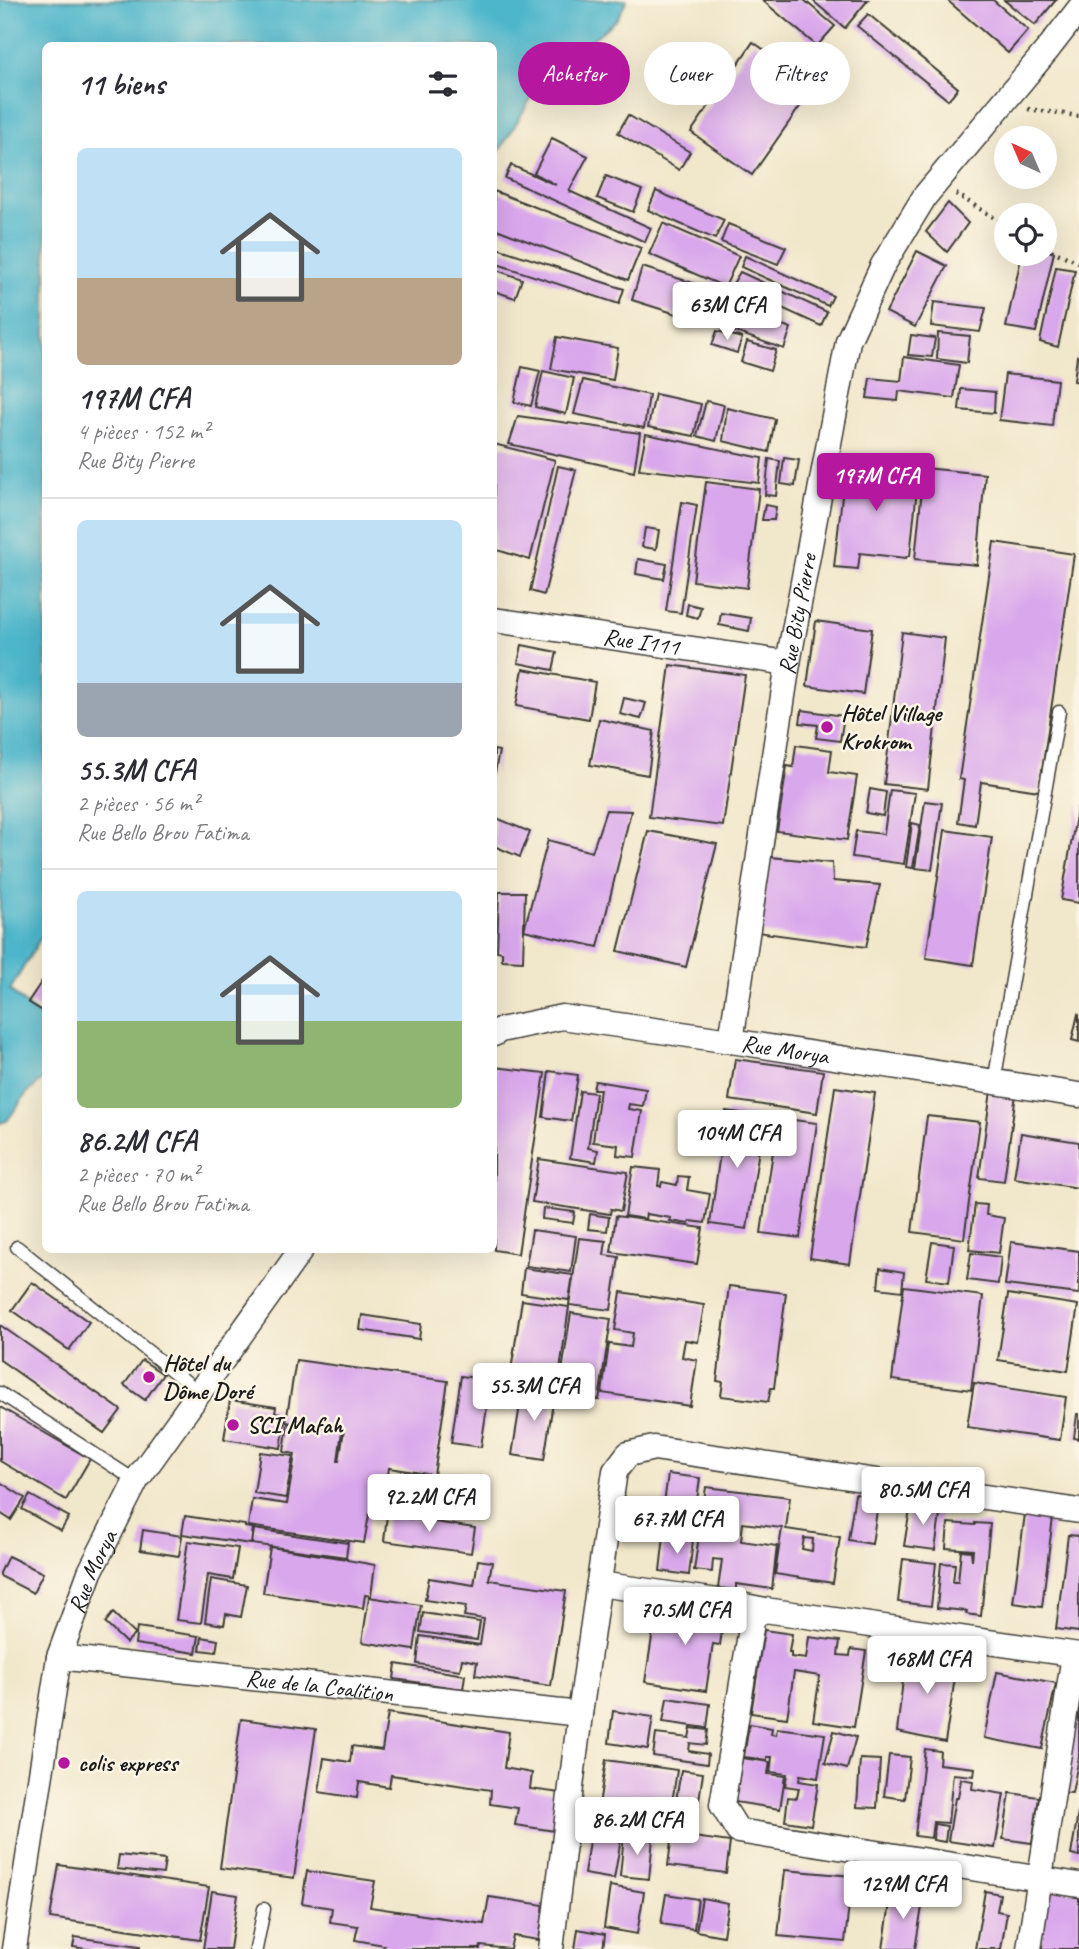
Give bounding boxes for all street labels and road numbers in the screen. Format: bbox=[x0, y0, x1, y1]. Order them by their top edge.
street label: Rue Bity Pierre bbox=[771, 549, 823, 676]
street label: Rue I111 bbox=[601, 621, 683, 662]
street label: Rue Morya bbox=[739, 1028, 832, 1071]
street label: Rue Morya bbox=[61, 1524, 124, 1617]
street label: Rue de la Coalition bbox=[244, 1663, 395, 1708]

